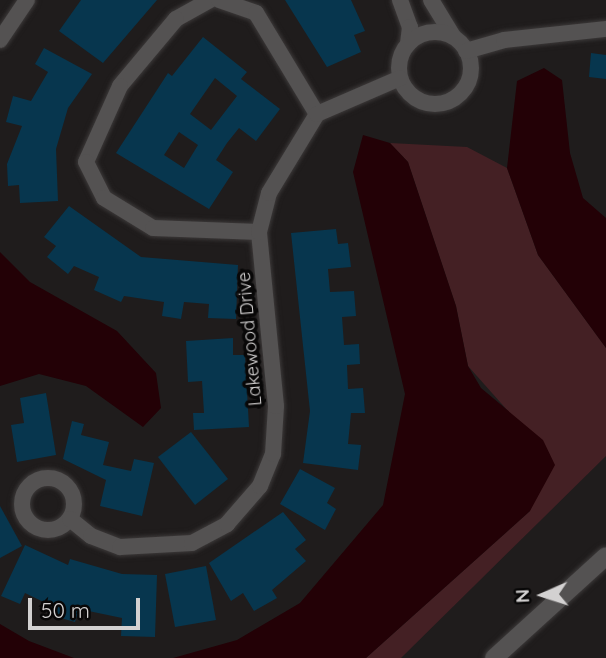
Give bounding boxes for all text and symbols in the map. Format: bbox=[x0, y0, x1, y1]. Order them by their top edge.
street label: Lakewood Drive bbox=[233, 271, 267, 407]
north arrow bbox=[508, 560, 578, 630]
scale bar bbox=[32, 584, 144, 628]
text: N bbox=[510, 588, 534, 604]
text: 50 m bbox=[41, 597, 90, 623]

